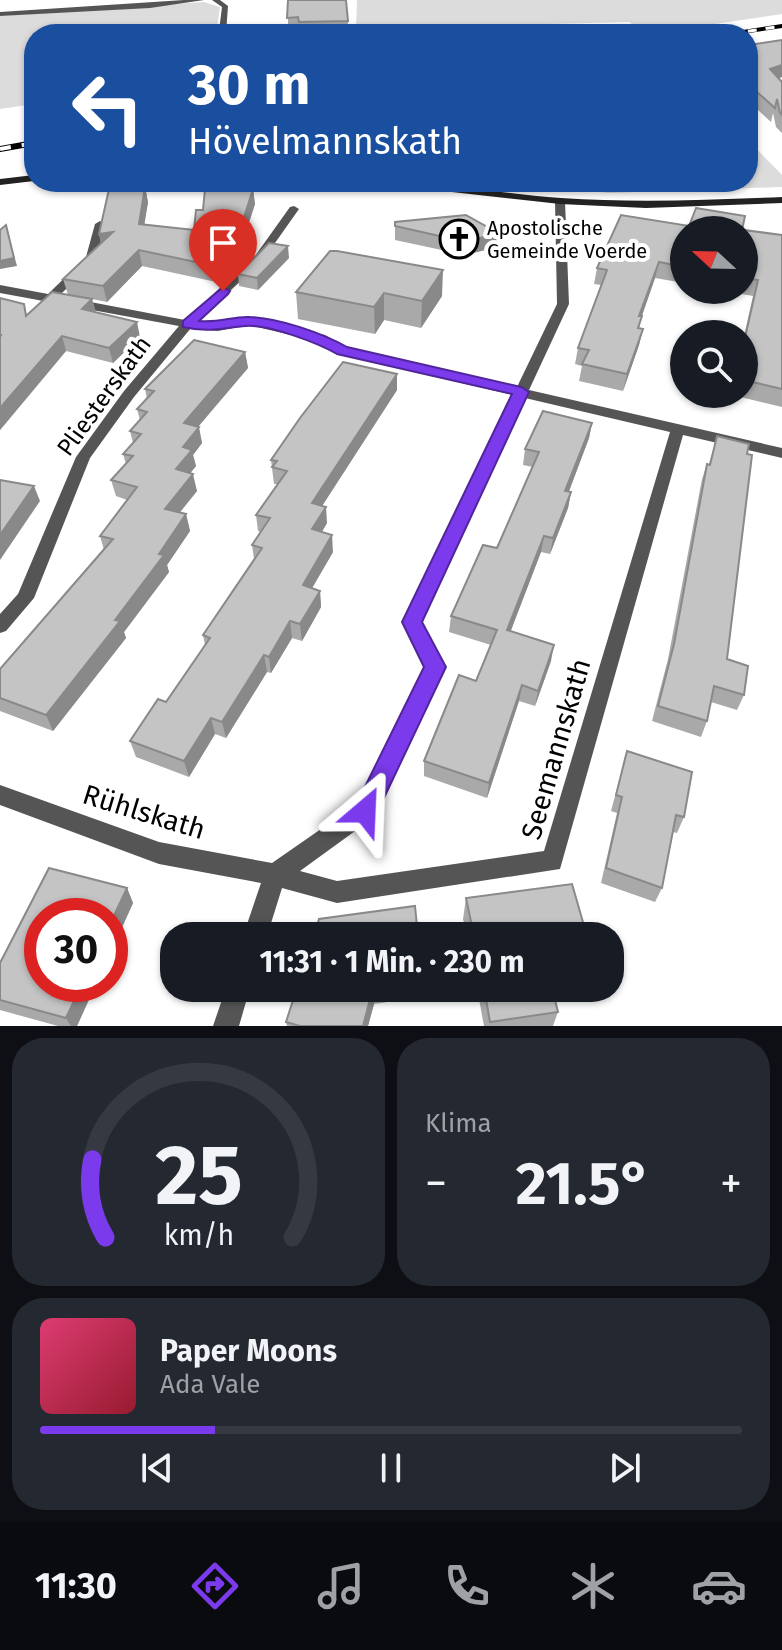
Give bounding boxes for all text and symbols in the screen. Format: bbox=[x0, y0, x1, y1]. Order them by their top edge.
text: 30 m bbox=[188, 52, 310, 119]
icon: left bbox=[56, 56, 160, 160]
text: Hövelmannskath bbox=[188, 120, 462, 164]
pin bbox=[189, 209, 257, 291]
place label: Apostolische Gemeinde Voerde bbox=[487, 216, 647, 263]
north arrow bbox=[670, 216, 758, 304]
map controls bbox=[670, 216, 758, 408]
church icon: Apostolische Gemeinde Voerde bbox=[438, 218, 480, 260]
icon: arrive bbox=[201, 221, 245, 265]
button: search bbox=[670, 320, 758, 408]
street label: Pliesterskath bbox=[51, 331, 157, 461]
street label: Seemannskath bbox=[514, 655, 598, 843]
position arrow bbox=[323, 769, 407, 853]
street label: Rühlskath bbox=[79, 778, 209, 846]
speed limit sign: 30 bbox=[24, 898, 128, 1002]
text: 11:31 · 1 Min. · 230 m bbox=[259, 944, 525, 980]
text: Klima bbox=[425, 1108, 492, 1139]
text: 25 bbox=[155, 1126, 242, 1226]
text: 21.5° bbox=[516, 1148, 651, 1220]
text: − bbox=[425, 1157, 447, 1210]
text: + bbox=[720, 1157, 742, 1210]
text: km/h bbox=[163, 1218, 234, 1253]
text: Paper Moons bbox=[160, 1333, 337, 1369]
text: Ada Vale bbox=[160, 1369, 260, 1400]
icon: previous bbox=[135, 1446, 179, 1490]
icon: pause bbox=[369, 1446, 413, 1490]
icon: next bbox=[603, 1446, 647, 1490]
icon: directions bbox=[187, 1558, 243, 1614]
icon: music bbox=[313, 1558, 369, 1614]
icon: phone bbox=[439, 1558, 495, 1614]
icon: climate bbox=[565, 1558, 621, 1614]
icon: car bbox=[691, 1558, 747, 1614]
text: 11:30 bbox=[35, 1564, 117, 1608]

